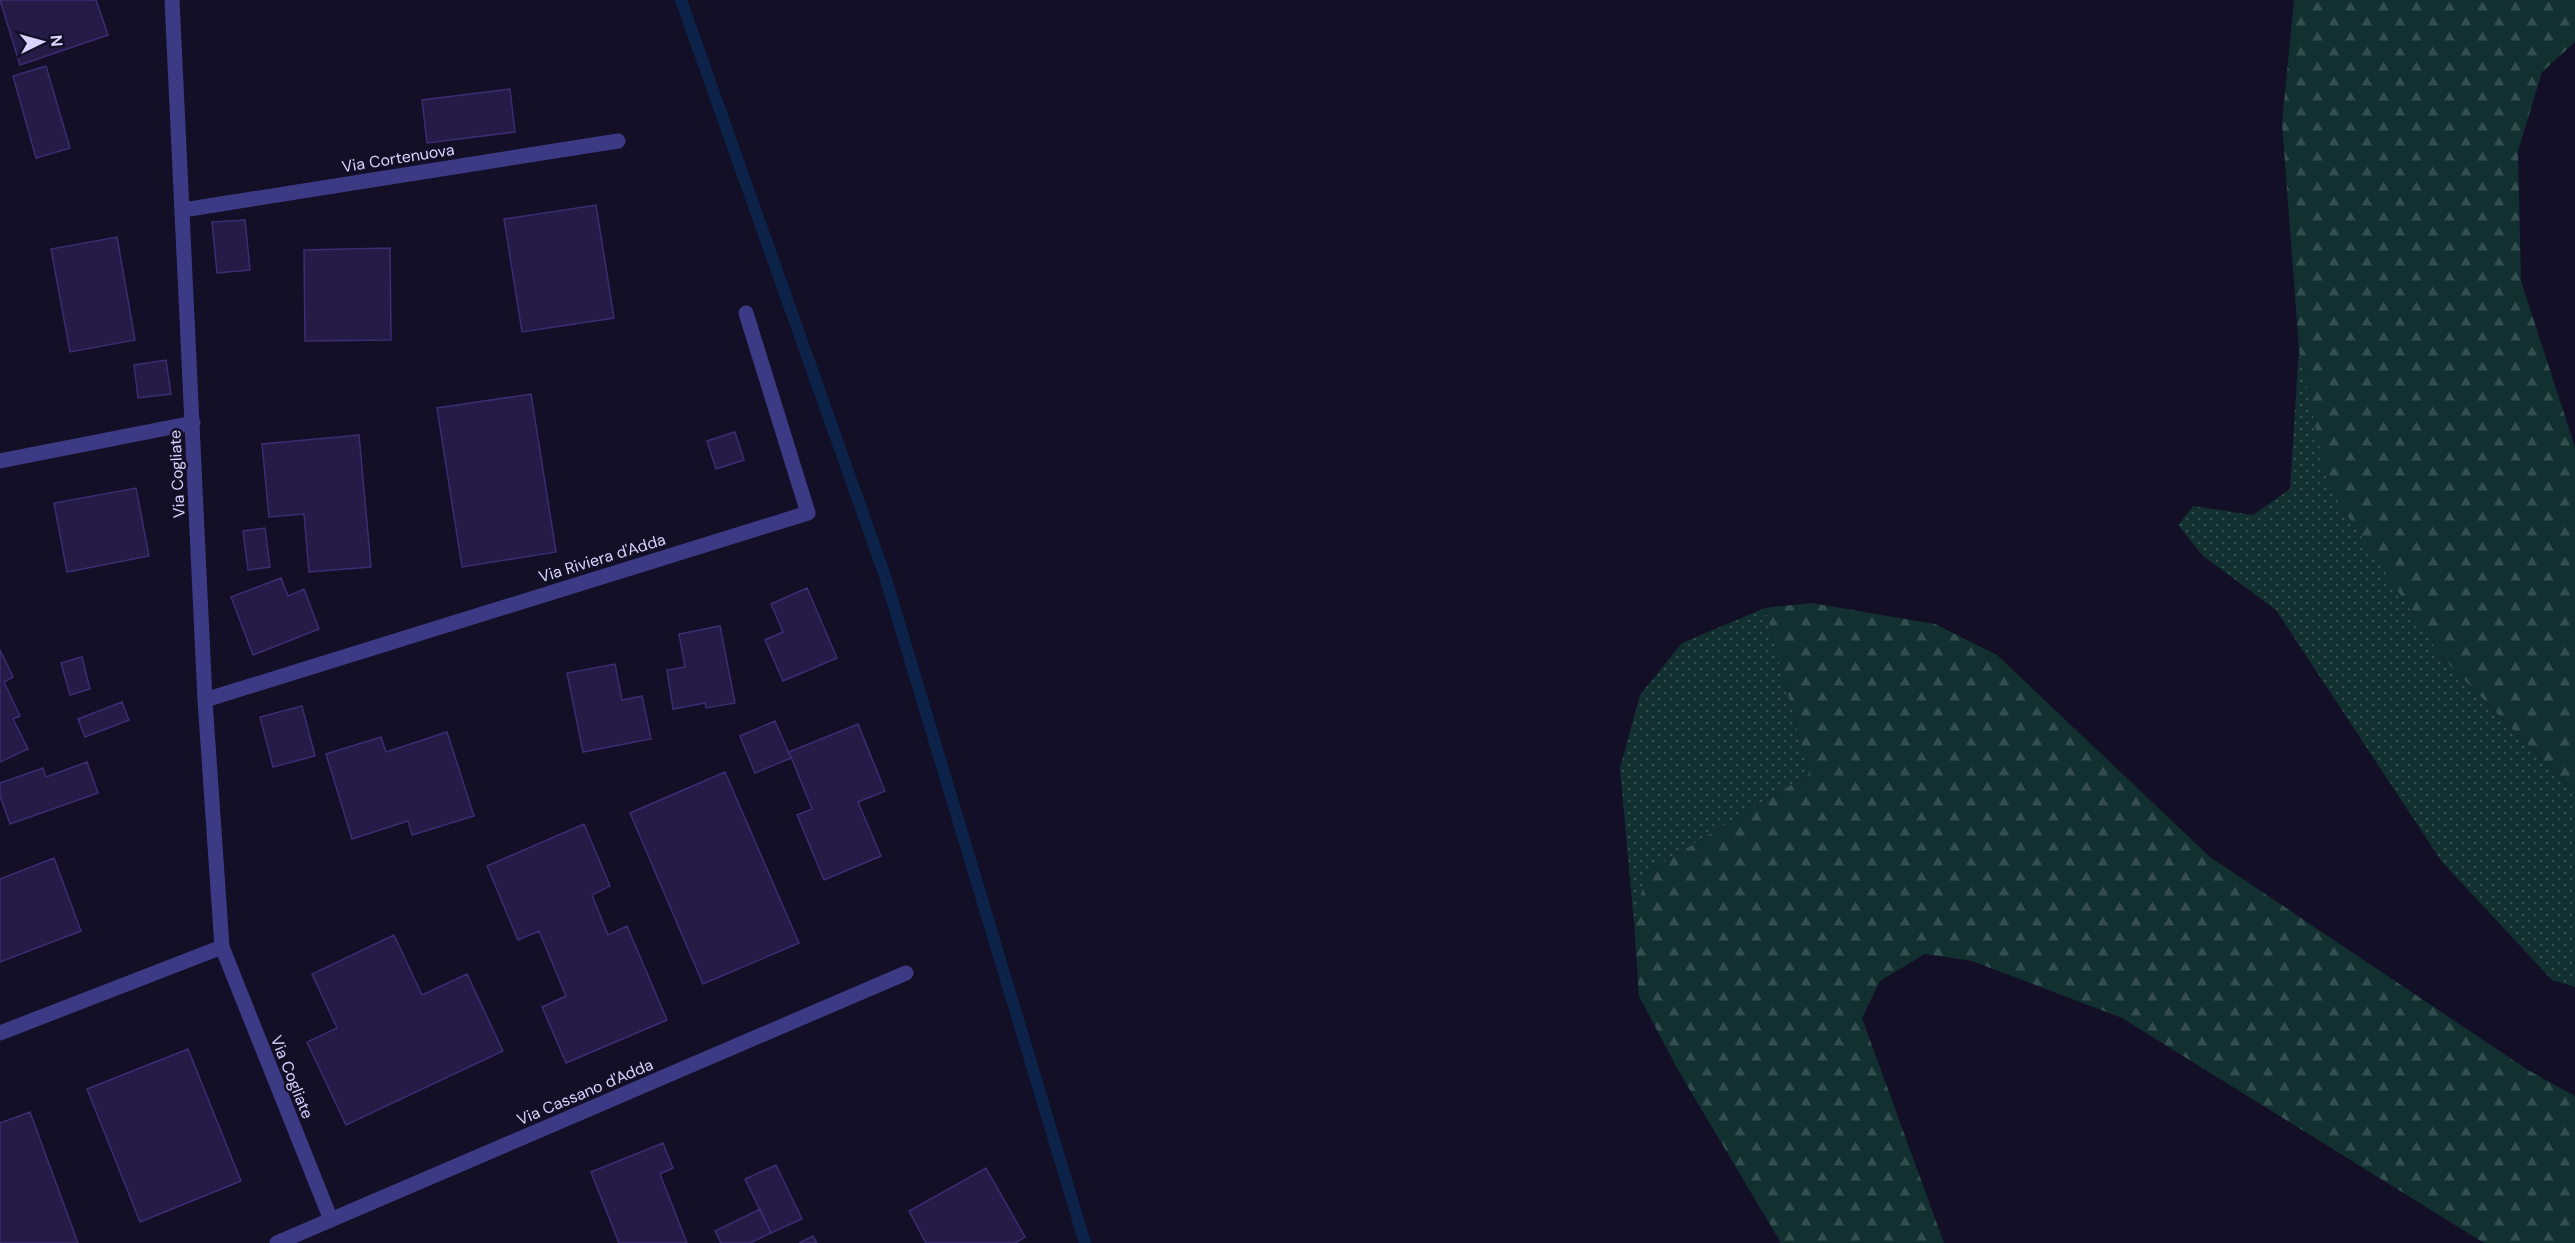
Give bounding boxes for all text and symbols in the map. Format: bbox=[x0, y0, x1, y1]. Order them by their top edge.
north arrow bbox=[12, 12, 72, 72]
text: N bbox=[45, 34, 67, 47]
street label: Via Cortenuova bbox=[340, 139, 456, 177]
street label: Via Cogliate bbox=[164, 429, 190, 519]
street label: Via Riviera d'Adda bbox=[536, 529, 668, 587]
street label: Via Cogliate bbox=[266, 1032, 318, 1122]
street label: Via Cassano d'Adda bbox=[514, 1054, 656, 1130]

